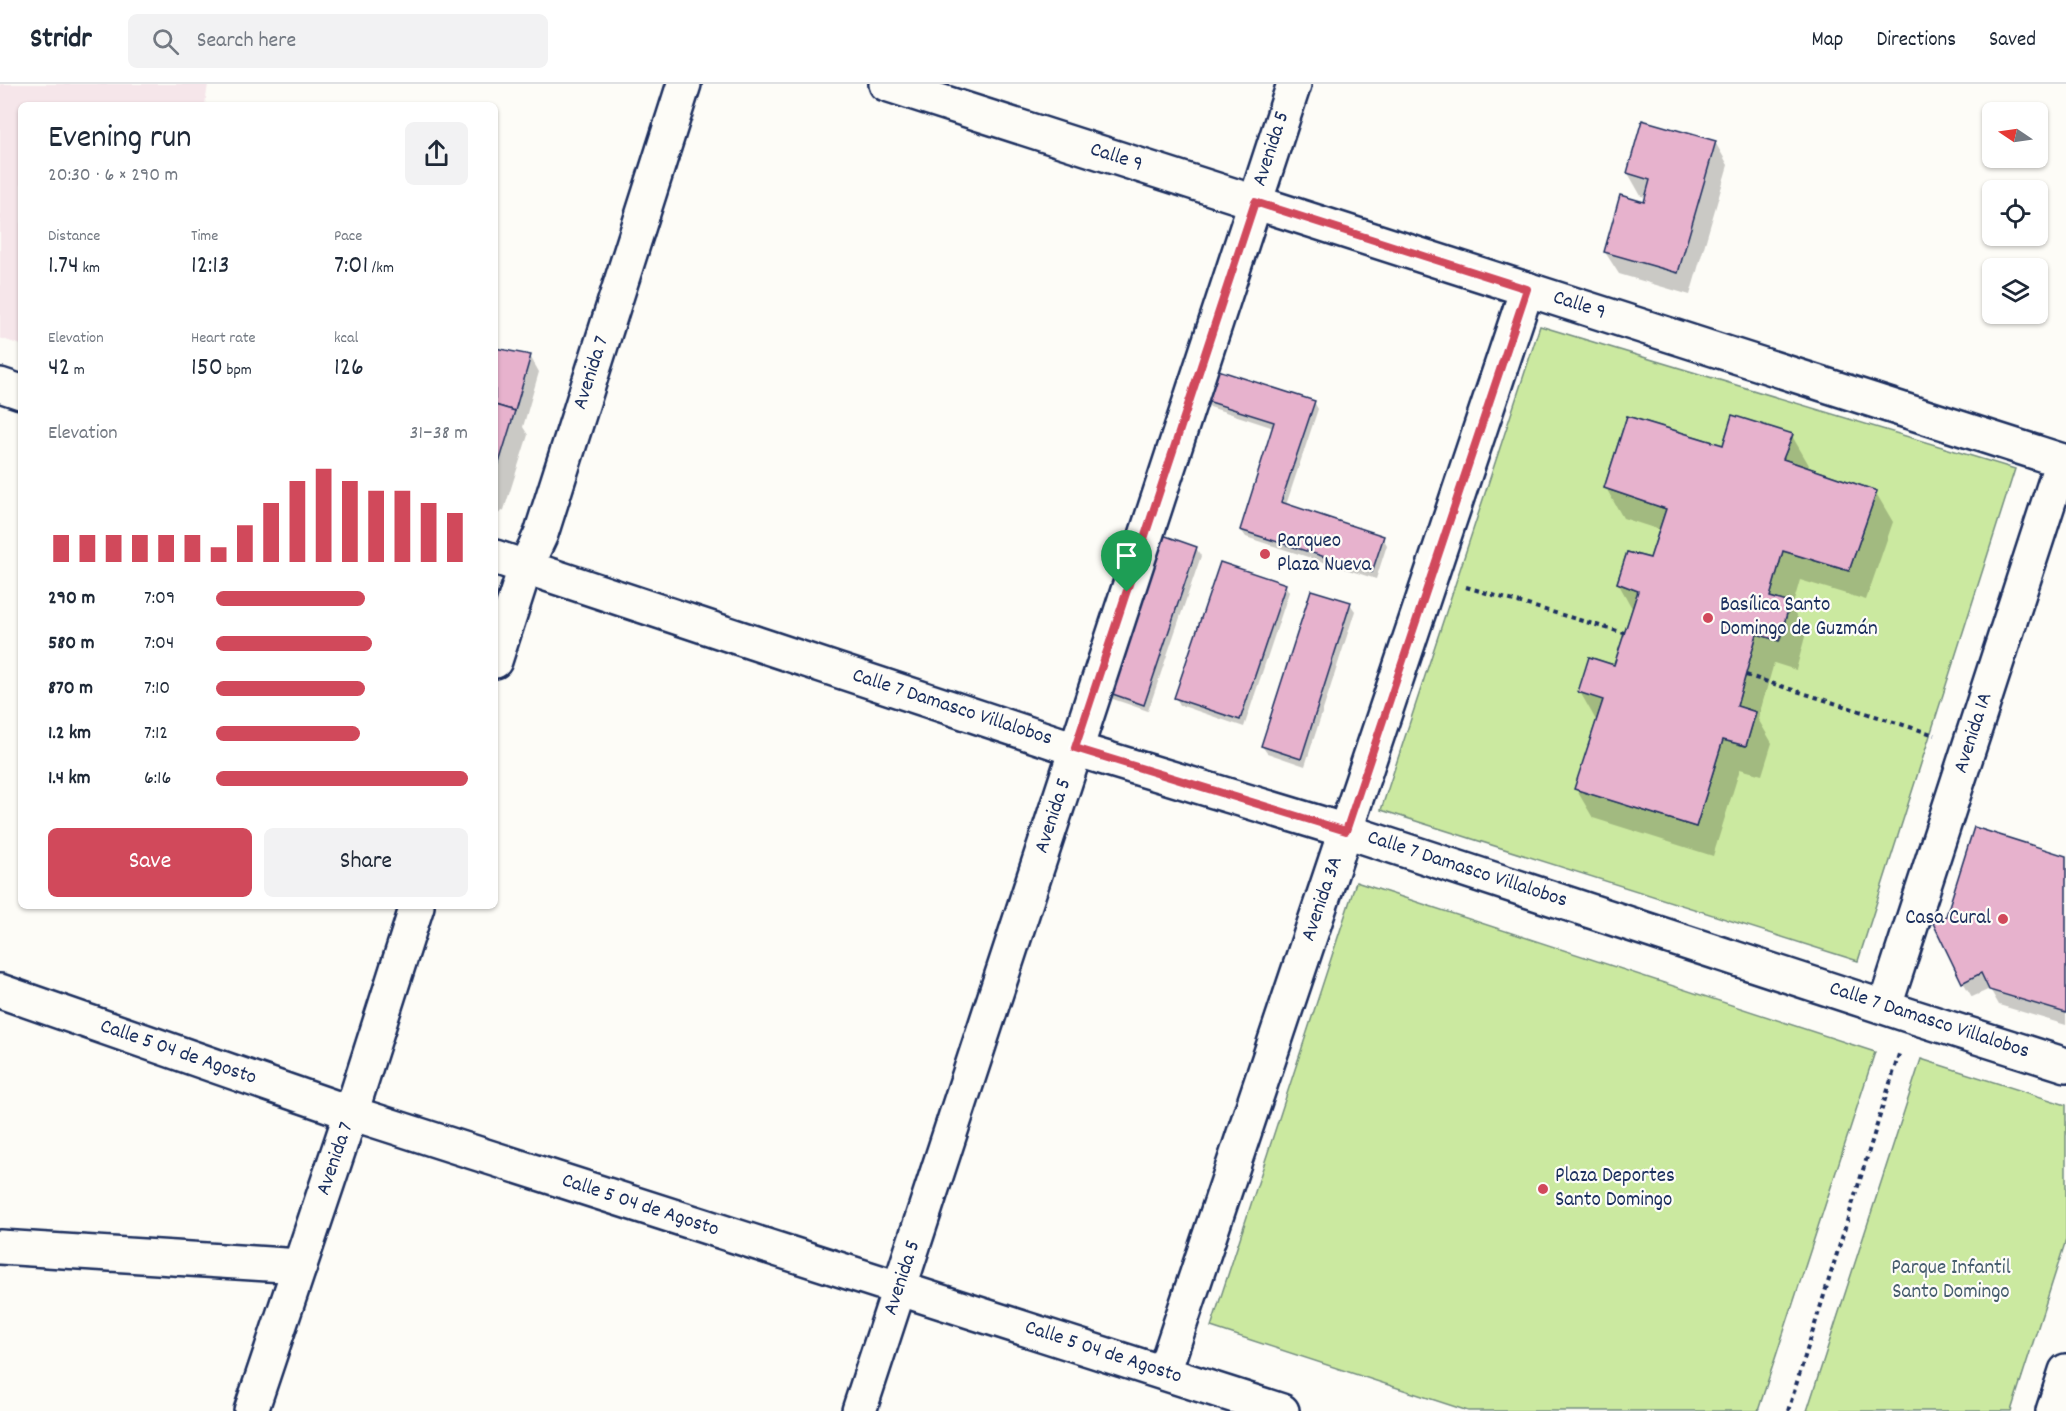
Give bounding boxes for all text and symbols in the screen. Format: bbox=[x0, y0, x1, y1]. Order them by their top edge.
search box bbox=[128, 14, 548, 68]
text: Stridr bbox=[30, 21, 92, 61]
icon: search bbox=[149, 25, 182, 58]
text: Search here bbox=[197, 26, 296, 57]
text: Map bbox=[1812, 26, 1843, 56]
text: Directions bbox=[1876, 26, 1956, 56]
text: Saved bbox=[1989, 26, 2036, 56]
north arrow bbox=[1982, 102, 2048, 168]
map controls bbox=[1982, 102, 2048, 324]
street label: Avenida 5 bbox=[1246, 108, 1298, 190]
text: Evening run bbox=[48, 116, 192, 163]
button: share bbox=[405, 122, 468, 185]
street label: Calle 9 bbox=[1086, 135, 1146, 181]
text: 20:30 · 6 × 290 m bbox=[48, 162, 178, 190]
button: locate bbox=[1982, 180, 2048, 246]
text: Distance bbox=[48, 225, 100, 248]
text: Time bbox=[191, 225, 218, 248]
text: Pace bbox=[334, 225, 362, 248]
text: 1.74 bbox=[48, 248, 79, 285]
text: 12:13 bbox=[191, 248, 230, 285]
text: 7:01 bbox=[334, 248, 368, 285]
text: km bbox=[79, 257, 100, 280]
text: /km bbox=[368, 257, 394, 280]
button: layers bbox=[1982, 258, 2048, 324]
street label: Calle 9 bbox=[1549, 283, 1609, 329]
text: Elevation bbox=[48, 327, 104, 350]
text: Heart rate bbox=[191, 327, 256, 350]
text: kcal bbox=[334, 327, 358, 350]
street label: Avenida 7 bbox=[566, 332, 618, 414]
text: 42 bbox=[48, 350, 70, 387]
text: 150 bbox=[191, 350, 223, 387]
text: 126 bbox=[334, 350, 364, 387]
text: m bbox=[70, 359, 85, 382]
text: bpm bbox=[223, 359, 252, 382]
text: Elevation bbox=[48, 420, 118, 448]
text: 31–38 m bbox=[410, 420, 468, 448]
place label: Parqueo Plaza Nueva bbox=[1277, 527, 1372, 581]
pin bbox=[1101, 530, 1152, 592]
icon: arrive bbox=[1110, 539, 1143, 572]
marker: Parqueo Plaza Nueva bbox=[1258, 547, 1272, 561]
text: 290 m bbox=[48, 585, 95, 613]
text: 7:09 bbox=[144, 585, 175, 613]
place label: Basílica Santo Domingo de Guzmán bbox=[1720, 591, 1878, 645]
marker: Basílica Santo Domingo de Guzmán bbox=[1701, 611, 1715, 625]
text: 580 m bbox=[48, 630, 95, 658]
text: 7:04 bbox=[144, 630, 174, 658]
street label: Calle 7 Damasco Villalobos bbox=[848, 661, 1056, 755]
text: 870 m bbox=[48, 675, 93, 703]
text: 7:10 bbox=[144, 675, 170, 703]
street label: Avenida 1A bbox=[1947, 689, 2001, 777]
text: 1.2 km bbox=[48, 720, 91, 748]
text: 7:12 bbox=[144, 720, 168, 748]
text: 1.4 km bbox=[48, 765, 91, 793]
text: 6:16 bbox=[144, 765, 171, 793]
street label: Avenida 5 bbox=[1028, 775, 1080, 857]
street label: Calle 7 Damasco Villalobos bbox=[1363, 823, 1571, 917]
button: Save bbox=[48, 828, 252, 897]
button: Share bbox=[264, 828, 468, 897]
street label: Avenida 3A bbox=[1294, 852, 1352, 946]
place label: Casa Cural bbox=[1905, 904, 1991, 934]
marker: Casa Cural bbox=[1996, 912, 2010, 926]
street label: Calle 7 Damasco Villalobos bbox=[1825, 974, 2033, 1068]
street label: Calle 5 04 de Agosto bbox=[96, 1012, 260, 1094]
street label: Avenida 7 bbox=[310, 1118, 362, 1200]
place label: Plaza Deportes Santo Domingo bbox=[1555, 1162, 1675, 1216]
street label: Calle 5 04 de Agosto bbox=[558, 1166, 722, 1246]
marker: Plaza Deportes Santo Domingo bbox=[1536, 1182, 1550, 1196]
street label: Avenida 5 bbox=[877, 1237, 929, 1319]
park label: Parque Infantil Santo Domingo bbox=[1891, 1254, 2011, 1308]
street label: Calle 5 04 de Agosto bbox=[1021, 1313, 1185, 1393]

